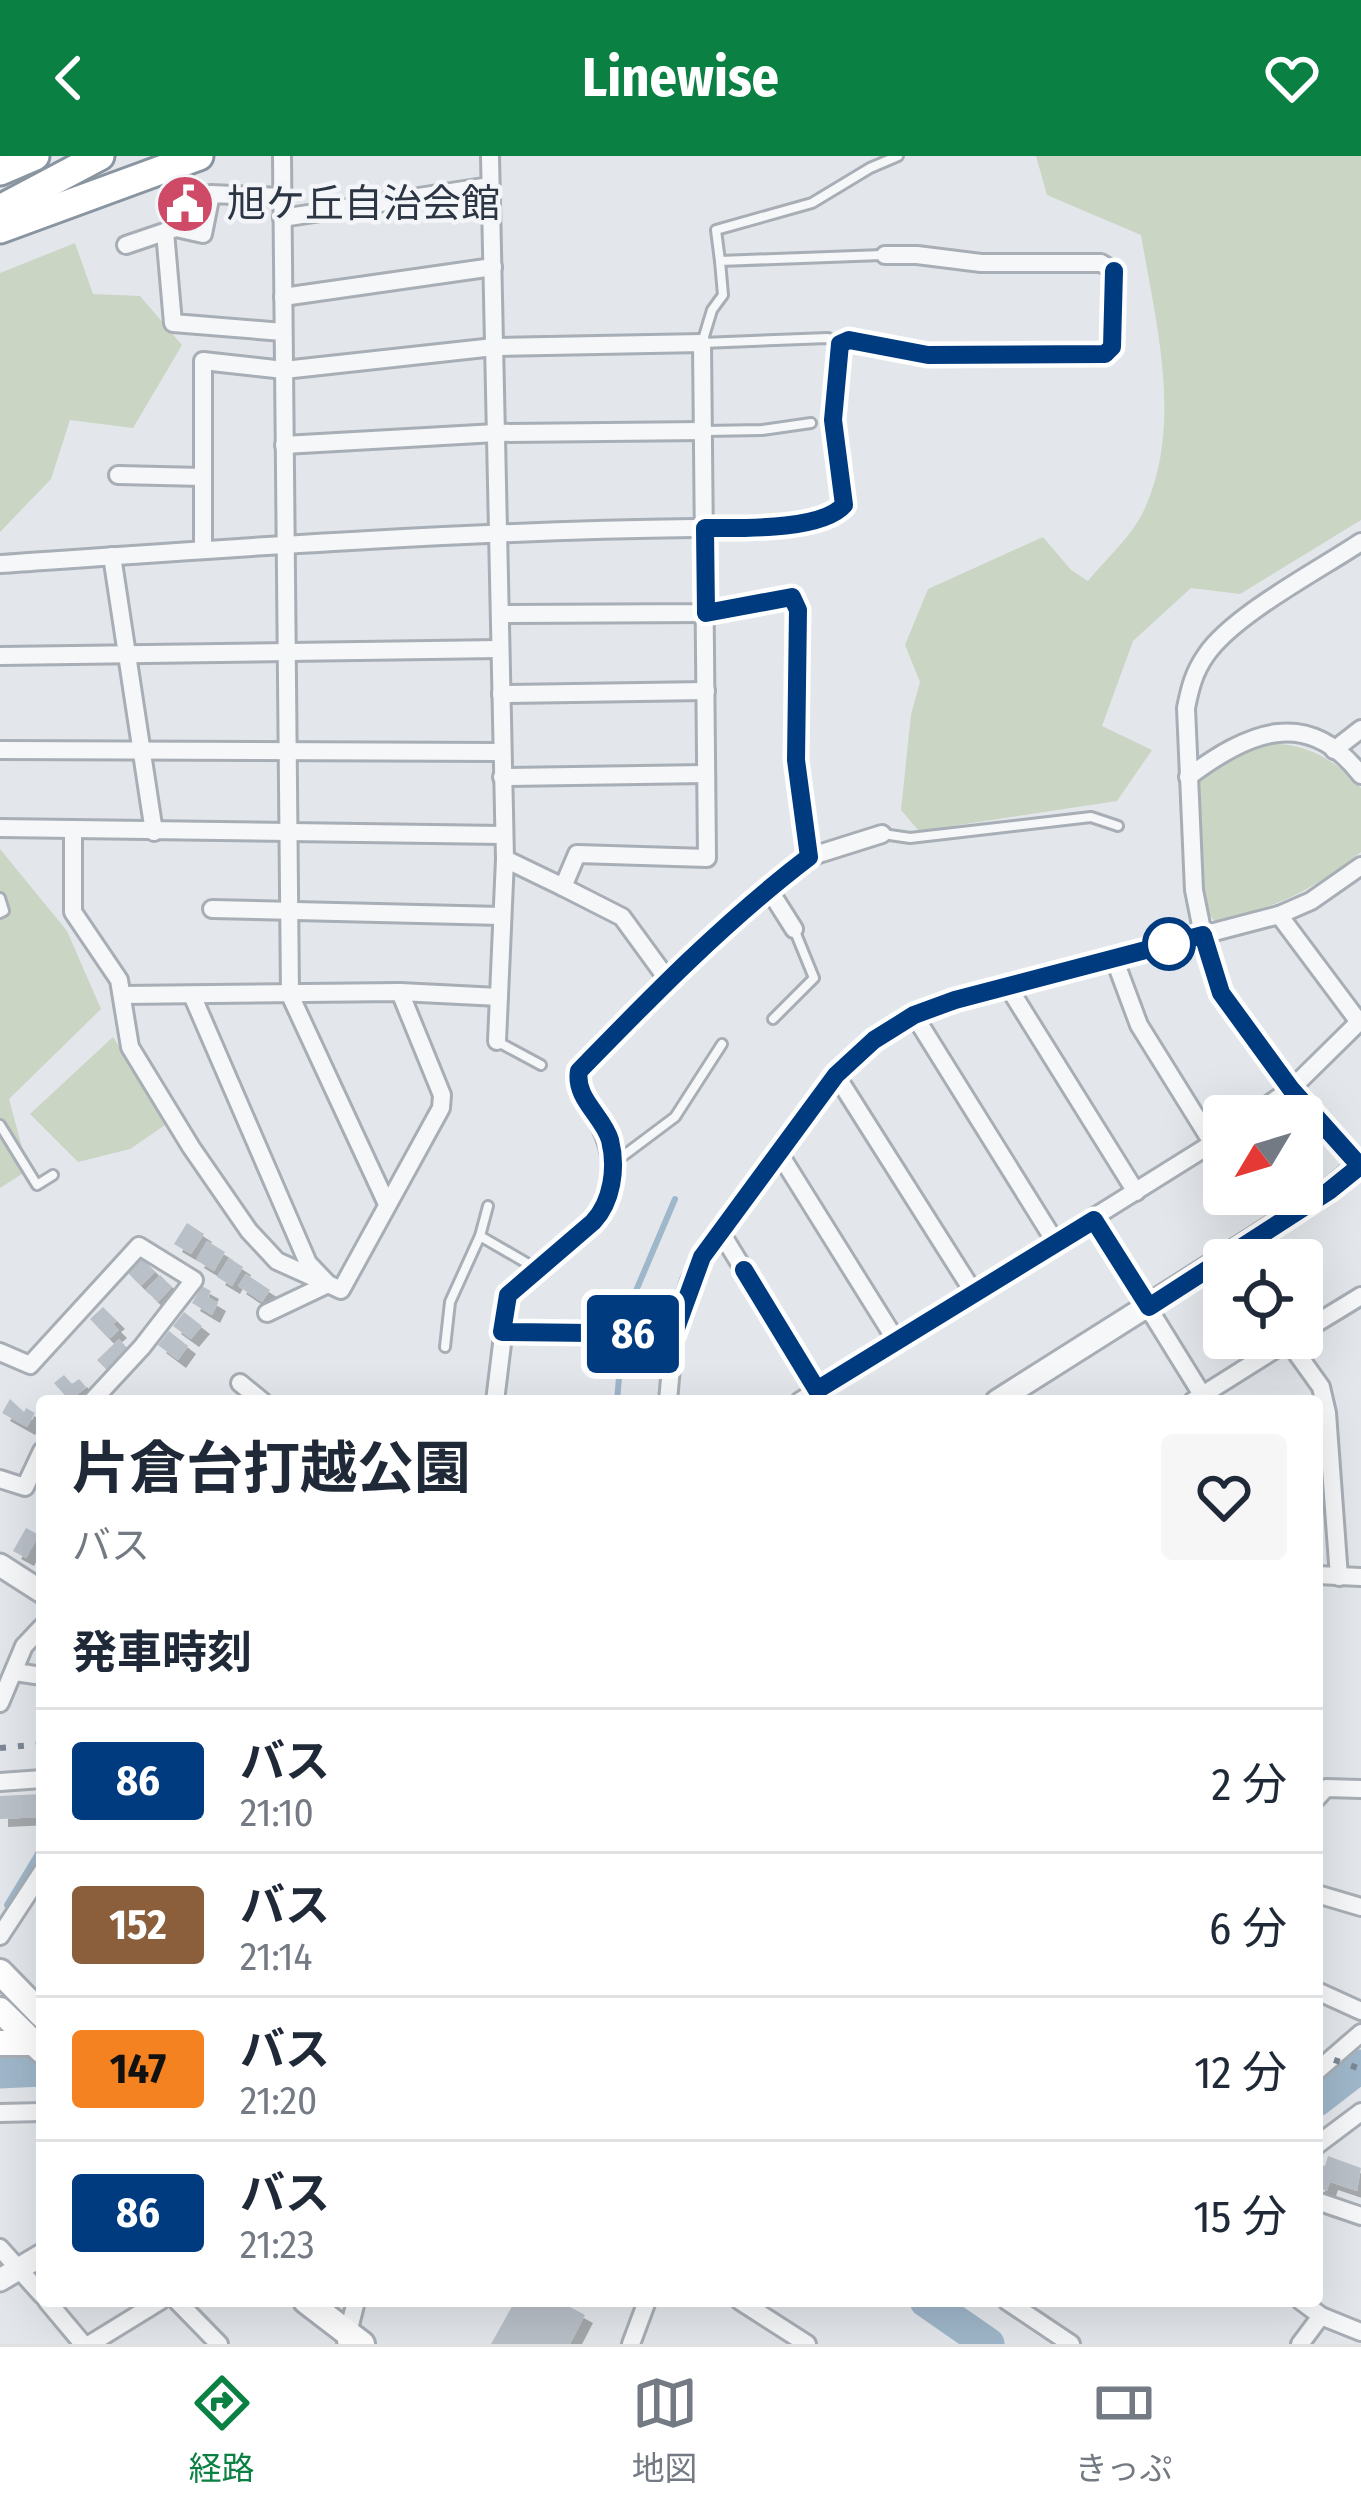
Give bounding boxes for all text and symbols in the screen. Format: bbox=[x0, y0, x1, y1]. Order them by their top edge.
icon: back bbox=[36, 45, 102, 111]
icon: heart bbox=[1259, 45, 1325, 111]
text: Linewise bbox=[582, 46, 779, 110]
public building icon: 旭ケ丘自治会館 bbox=[154, 173, 216, 235]
place label: 旭ケ丘自治会館 bbox=[227, 181, 500, 227]
unlabelled marker bbox=[1144, 919, 1194, 969]
north arrow bbox=[1203, 1095, 1323, 1215]
map controls bbox=[1203, 1095, 1323, 1359]
button: locate bbox=[1203, 1239, 1323, 1359]
line badge: 86 bbox=[579, 1295, 687, 1373]
text: 86 bbox=[611, 1309, 655, 1359]
button: heart bbox=[1161, 1434, 1287, 1560]
text: 片倉台打越公園 bbox=[72, 1435, 471, 1503]
text: バス bbox=[72, 1523, 150, 1569]
text: 発車時刻 bbox=[72, 1626, 252, 1680]
text: バス bbox=[240, 1735, 330, 1789]
text: 86 bbox=[116, 1756, 160, 1806]
text: 2 分 bbox=[1212, 1758, 1287, 1812]
text: 21:10 bbox=[240, 1790, 314, 1836]
text: バス bbox=[240, 1879, 330, 1933]
text: 152 bbox=[109, 1900, 167, 1950]
text: 6 分 bbox=[1209, 1902, 1287, 1956]
text: 21:14 bbox=[240, 1934, 312, 1980]
text: バス bbox=[240, 2023, 330, 2077]
text: 147 bbox=[110, 2044, 166, 2094]
text: 12 分 bbox=[1194, 2046, 1287, 2100]
text: 21:20 bbox=[240, 2078, 317, 2124]
text: バス bbox=[240, 2167, 330, 2221]
text: 86 bbox=[116, 2188, 160, 2238]
text: 15 分 bbox=[1193, 2190, 1287, 2244]
text: 21:23 bbox=[240, 2222, 315, 2268]
tab: 経路 bbox=[189, 2370, 255, 2490]
tab: 地図 bbox=[632, 2370, 698, 2490]
tab: きっぷ bbox=[1075, 2370, 1172, 2490]

